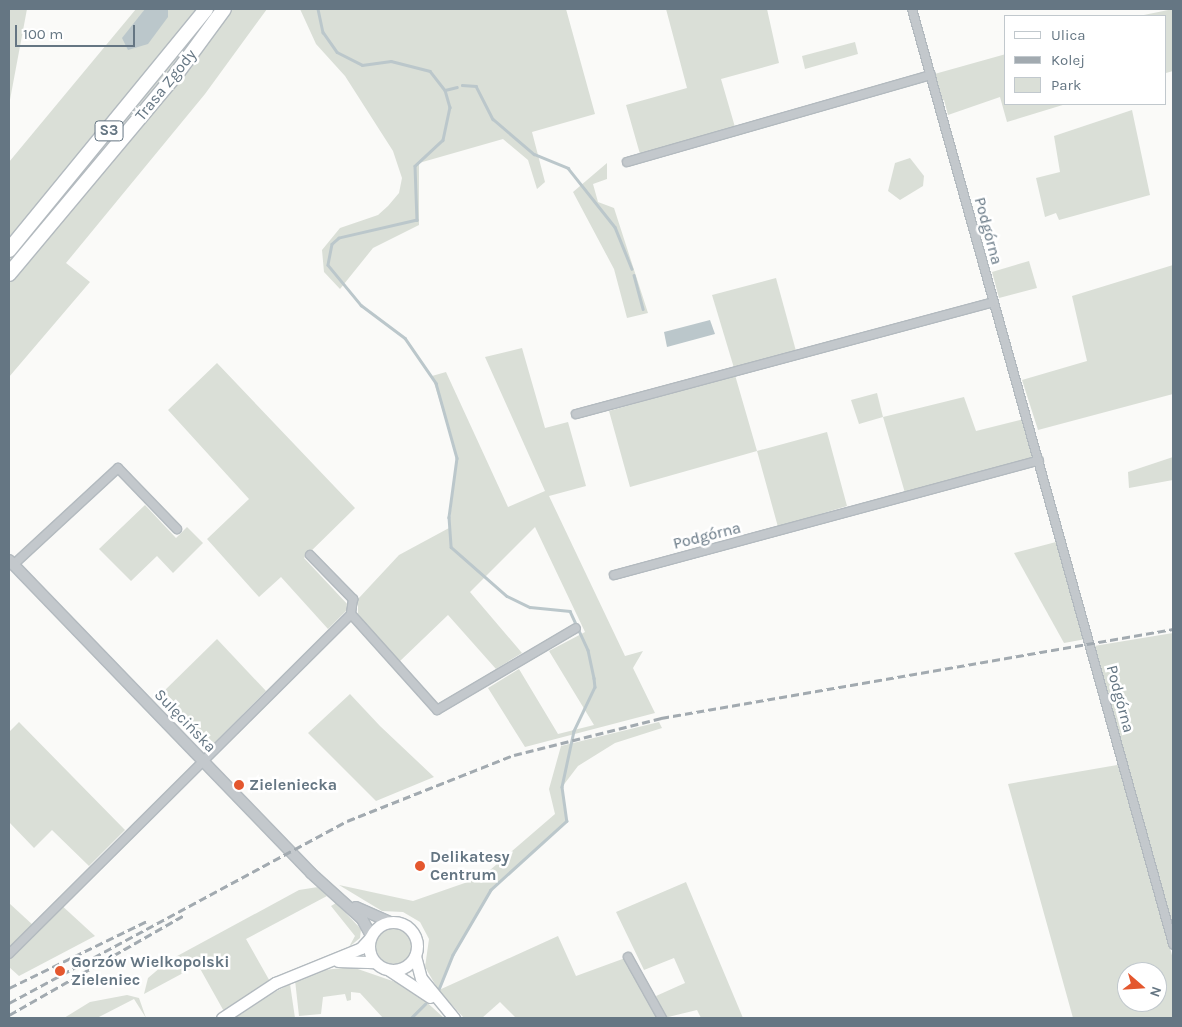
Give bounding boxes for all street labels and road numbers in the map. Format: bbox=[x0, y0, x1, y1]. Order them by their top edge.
street label: Trasa Zgody bbox=[131, 45, 201, 125]
road number: S3 bbox=[94, 118, 124, 144]
street label: Podgórna bbox=[970, 195, 1006, 267]
street label: Podgórna bbox=[671, 518, 743, 554]
street label: Podgórna bbox=[1102, 663, 1138, 735]
street label: Sulęcińska bbox=[150, 685, 220, 757]

